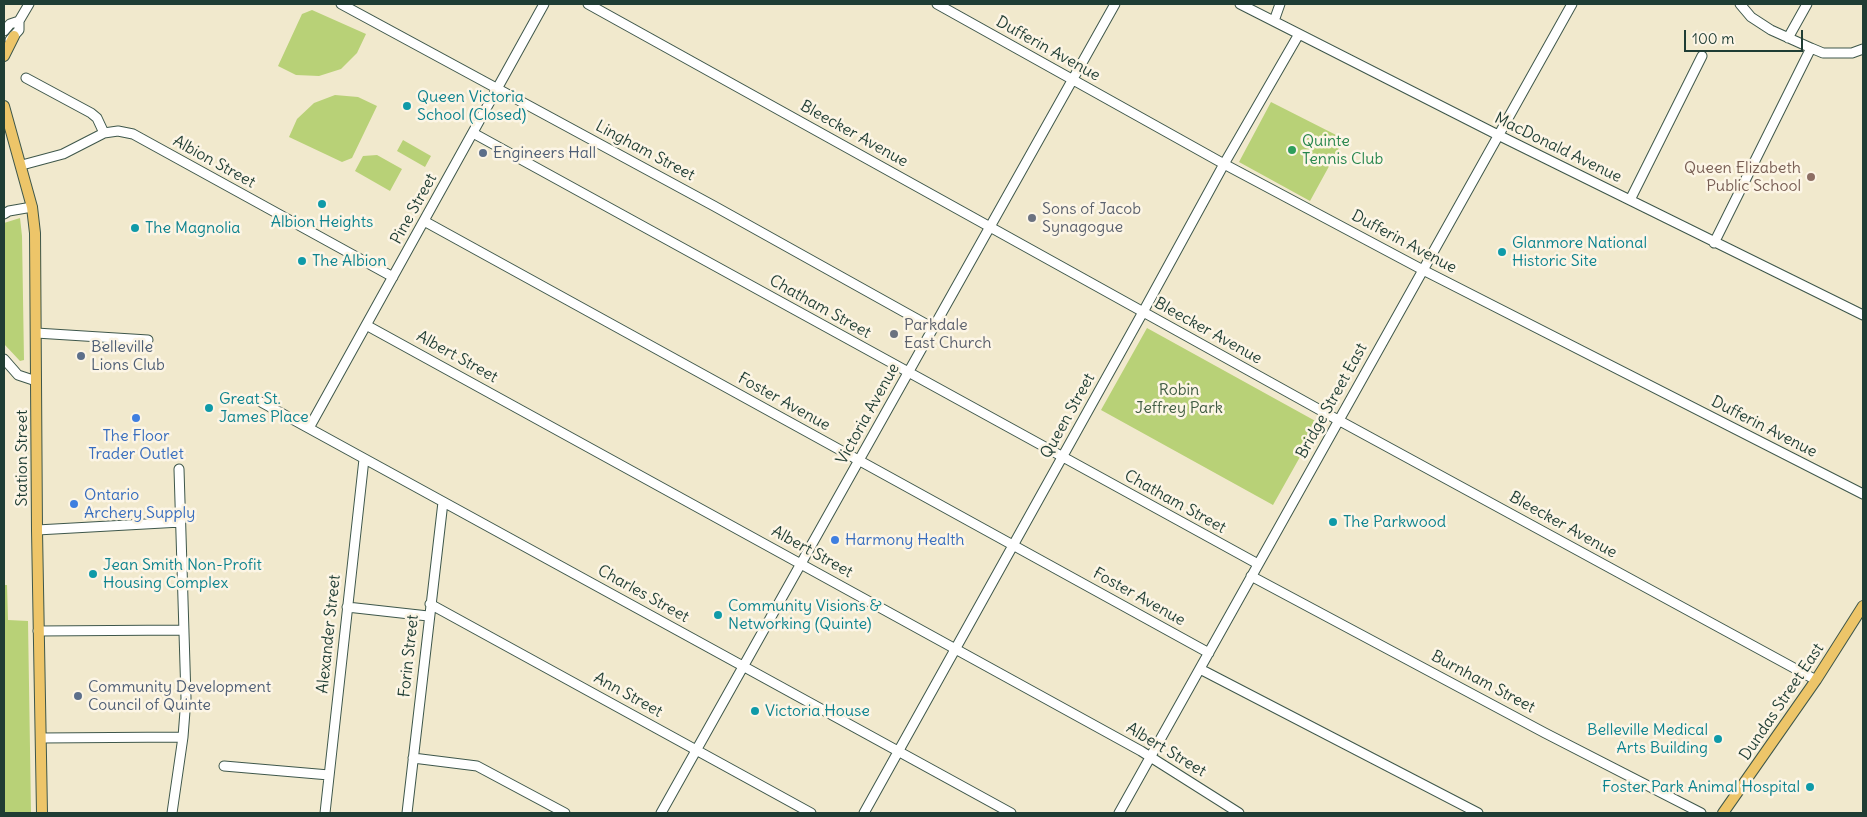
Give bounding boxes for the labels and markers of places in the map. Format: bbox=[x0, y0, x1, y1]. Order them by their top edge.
place label: Queen Victoria School (Closed) bbox=[417, 87, 526, 125]
marker: Queen Victoria School (Closed) bbox=[401, 100, 413, 112]
place label: Quinte Tennis Club bbox=[1302, 131, 1383, 169]
place label: Engineers Hall bbox=[493, 143, 596, 163]
marker: Quinte Tennis Club bbox=[1286, 144, 1298, 156]
marker: Engineers Hall bbox=[477, 147, 489, 159]
place label: Queen Elizabeth Public School bbox=[1684, 158, 1801, 196]
marker: Queen Elizabeth Public School bbox=[1805, 171, 1817, 183]
marker: Albion Heights bbox=[316, 198, 328, 210]
place label: Sons of Jacob Synagogue bbox=[1042, 199, 1141, 237]
place label: Albion Heights bbox=[271, 212, 373, 232]
marker: Sons of Jacob Synagogue bbox=[1026, 212, 1038, 224]
place label: The Magnolia bbox=[145, 218, 240, 238]
marker: The Magnolia bbox=[129, 222, 141, 234]
place label: Glanmore National Historic Site bbox=[1512, 233, 1647, 271]
marker: Glanmore National Historic Site bbox=[1496, 246, 1508, 258]
place label: The Albion bbox=[312, 251, 387, 271]
marker: The Albion bbox=[296, 255, 308, 267]
place label: Parkdale East Church bbox=[904, 315, 992, 353]
marker: Parkdale East Church bbox=[888, 328, 900, 340]
place label: Belleville Lions Club bbox=[91, 337, 165, 375]
marker: Belleville Lions Club bbox=[75, 350, 87, 362]
place label: Great St. James Place bbox=[219, 389, 309, 427]
marker: Great St. James Place bbox=[203, 402, 215, 414]
marker: The Floor Trader Outlet bbox=[130, 412, 142, 424]
place label: The Floor Trader Outlet bbox=[88, 426, 184, 464]
place label: Ontario Archery Supply bbox=[84, 485, 195, 523]
marker: Ontario Archery Supply bbox=[68, 498, 80, 510]
place label: The Parkwood bbox=[1343, 512, 1446, 532]
marker: The Parkwood bbox=[1327, 516, 1339, 528]
place label: Harmony Health bbox=[845, 530, 965, 550]
marker: Harmony Health bbox=[829, 534, 841, 546]
place label: Jean Smith Non-Profit Housing Complex bbox=[103, 555, 262, 593]
marker: Jean Smith Non-Profit Housing Complex bbox=[87, 568, 99, 580]
place label: Community Visions & Networking (Quinte) bbox=[728, 596, 882, 634]
marker: Community Visions & Networking (Quinte) bbox=[712, 609, 724, 621]
place label: Community Development Council of Quinte bbox=[88, 677, 271, 715]
marker: Community Development Council of Quinte bbox=[72, 690, 84, 702]
place label: Victoria House bbox=[765, 701, 870, 721]
marker: Victoria House bbox=[749, 705, 761, 717]
place label: Belleville Medical Arts Building bbox=[1587, 720, 1708, 758]
marker: Belleville Medical Arts Building bbox=[1712, 733, 1724, 745]
place label: Foster Park Animal Hospital bbox=[1602, 777, 1800, 797]
marker: Foster Park Animal Hospital bbox=[1804, 781, 1816, 793]

